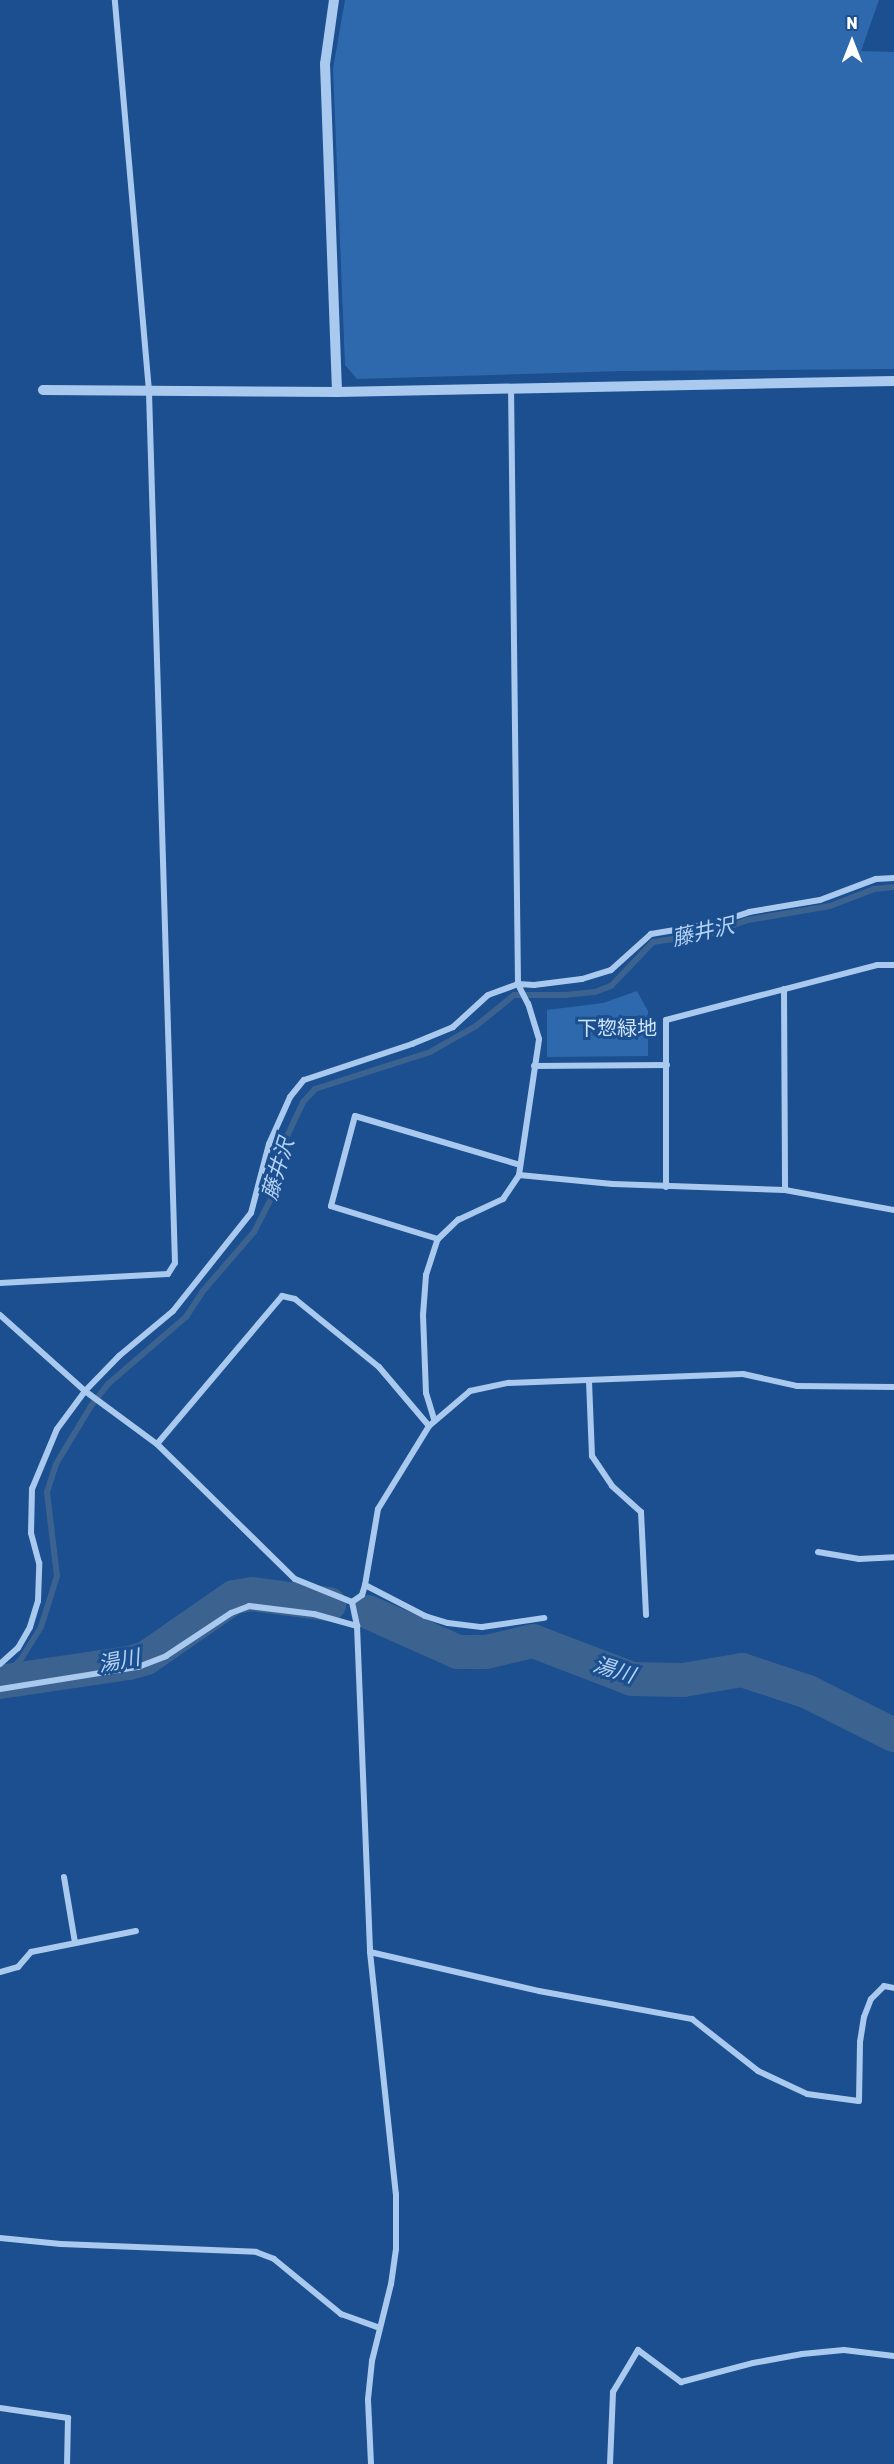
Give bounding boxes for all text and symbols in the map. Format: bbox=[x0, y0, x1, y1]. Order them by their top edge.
north arrow bbox=[822, 12, 882, 72]
text: N bbox=[846, 14, 858, 33]
water label: 藤井沢 bbox=[669, 913, 737, 951]
park label: 下惣緑地 bbox=[577, 1016, 657, 1040]
water label: 藤井沢 bbox=[257, 1135, 299, 1203]
water label: 湯川 bbox=[96, 1645, 142, 1677]
water label: 湯川 bbox=[590, 1652, 638, 1688]

